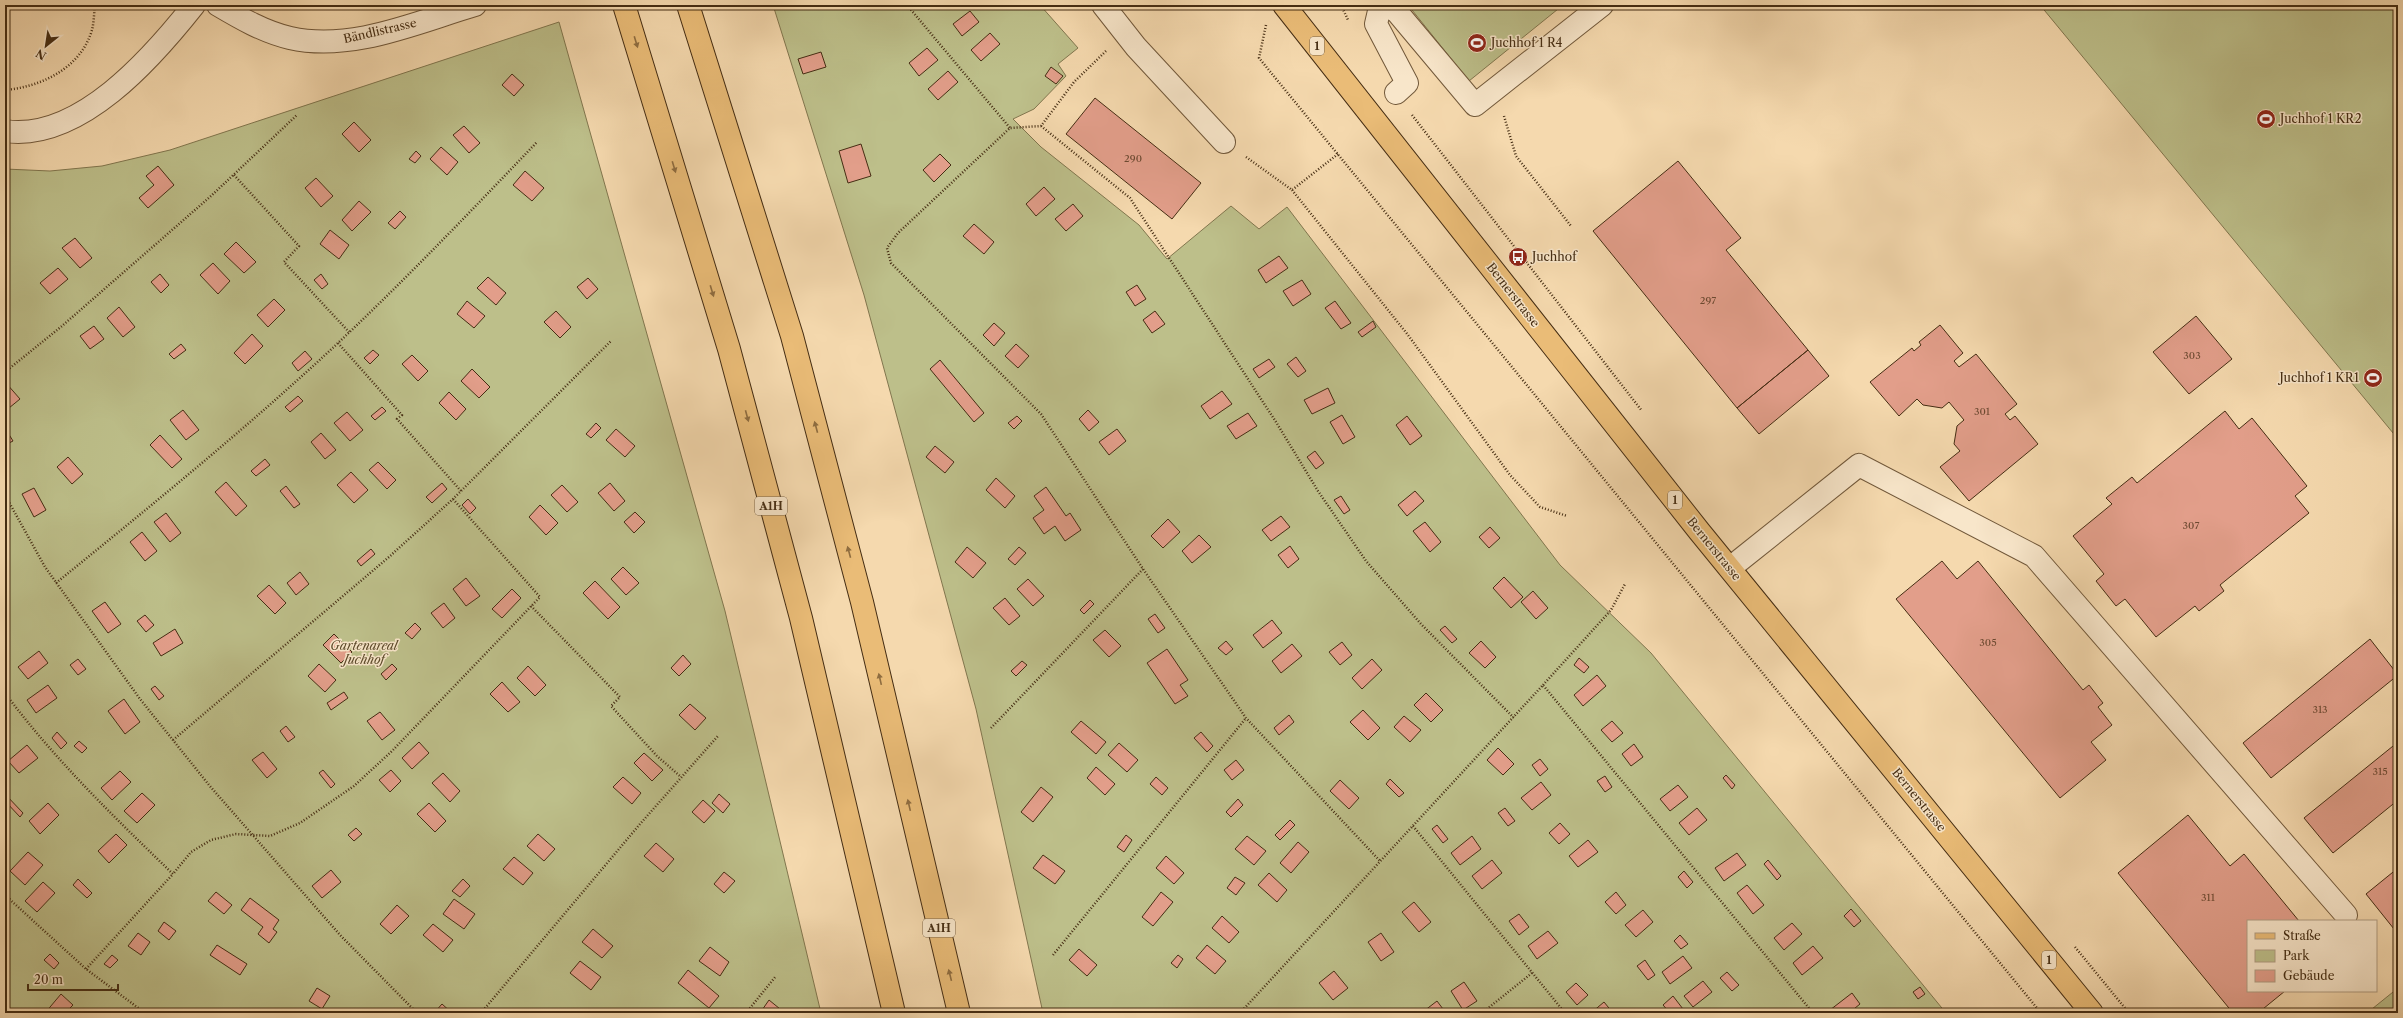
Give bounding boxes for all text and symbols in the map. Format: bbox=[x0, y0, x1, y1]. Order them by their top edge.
street label: Bändlistrasse bbox=[342, 15, 418, 46]
north arrow bbox=[26, 26, 66, 66]
sports icon: Juchhof 1 R4 bbox=[1466, 32, 1488, 54]
place label: Juchhof 1 R4 bbox=[1489, 35, 1563, 50]
one-way arrow bbox=[633, 37, 639, 49]
road number: 1 bbox=[1310, 37, 1324, 55]
text: N bbox=[33, 46, 49, 63]
sports icon: Juchhof 1 KR2 bbox=[2255, 108, 2277, 130]
place label: Juchhof 1 KR2 bbox=[2278, 111, 2362, 126]
house number: 290 bbox=[1124, 152, 1142, 165]
one-way arrow bbox=[671, 161, 677, 173]
bus stop icon: Juchhof bbox=[1507, 246, 1529, 268]
place label: Juchhof bbox=[1530, 249, 1578, 264]
street label: Bernerstrasse bbox=[1484, 260, 1543, 330]
one-way arrow bbox=[709, 285, 715, 297]
house number: 297 bbox=[1700, 294, 1716, 307]
house number: 303 bbox=[2183, 349, 2201, 362]
sports icon: Juchhof 1 KR1 bbox=[2362, 367, 2384, 389]
place label: Juchhof 1 KR1 bbox=[2277, 370, 2359, 385]
house number: 301 bbox=[1974, 405, 1991, 418]
one-way arrow bbox=[744, 410, 750, 422]
one-way arrow bbox=[812, 421, 818, 433]
road number: 1 bbox=[1668, 491, 1682, 509]
road number: A1H bbox=[755, 497, 787, 515]
street label: Bernerstrasse bbox=[1684, 514, 1745, 584]
house number: 307 bbox=[2183, 519, 2199, 532]
one-way arrow bbox=[846, 546, 852, 558]
house number: 305 bbox=[1979, 636, 1997, 649]
park label: Gartenareal Juchhof bbox=[330, 638, 399, 667]
one-way arrow bbox=[877, 672, 883, 684]
house number: 313 bbox=[2312, 703, 2328, 716]
street label: Bernerstrasse bbox=[1889, 765, 1950, 835]
house number: 315 bbox=[2372, 765, 2388, 778]
one-way arrow bbox=[906, 799, 912, 811]
house number: 311 bbox=[2201, 891, 2216, 904]
road number: A1H bbox=[923, 919, 955, 937]
legend bbox=[2247, 920, 2377, 992]
text: Straße bbox=[2283, 928, 2321, 943]
text: Park bbox=[2283, 948, 2310, 963]
road number: 1 bbox=[2042, 951, 2056, 969]
scale bar bbox=[28, 966, 118, 992]
text: Gebäude bbox=[2283, 968, 2335, 983]
one-way arrow bbox=[947, 969, 953, 981]
text: 20 m bbox=[34, 972, 63, 987]

